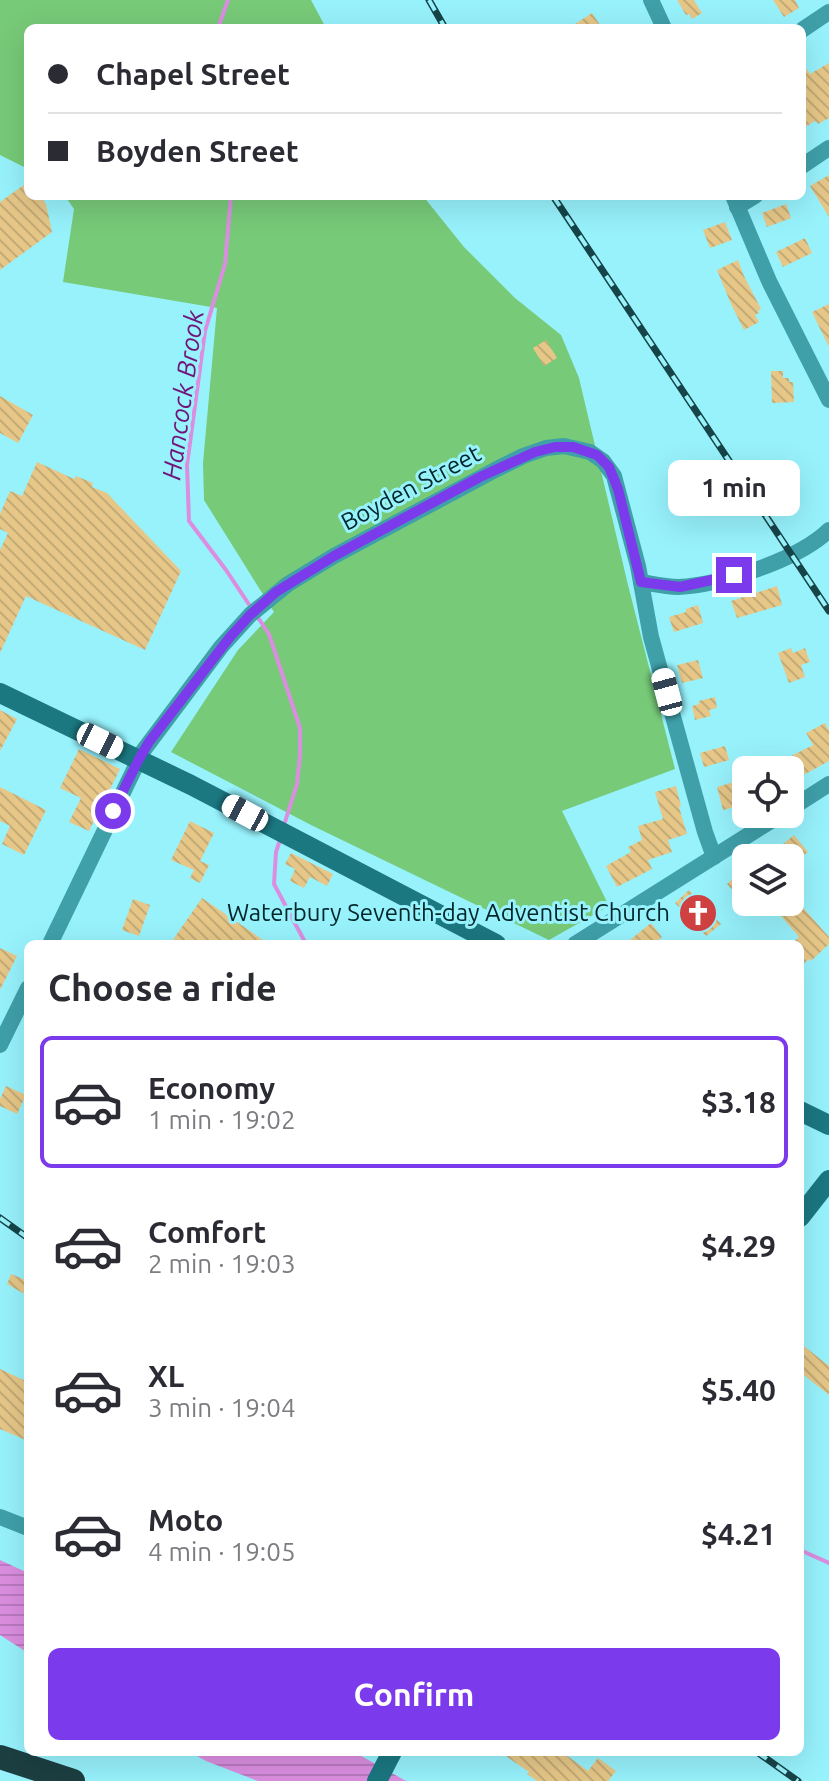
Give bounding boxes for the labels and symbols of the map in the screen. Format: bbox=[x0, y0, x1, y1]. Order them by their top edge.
water label: Hancock Brook bbox=[156, 308, 209, 482]
street label: Boyden Street bbox=[336, 439, 486, 536]
callout: 1 min bbox=[668, 459, 800, 515]
route end bbox=[716, 557, 752, 593]
car bbox=[649, 666, 685, 718]
car bbox=[73, 720, 127, 762]
car bbox=[218, 791, 272, 835]
route start bbox=[95, 793, 131, 829]
church icon: Waterbury Seventh-day Adventist Church bbox=[677, 892, 719, 934]
place label: Waterbury Seventh-day Adventist Church bbox=[227, 899, 670, 926]

